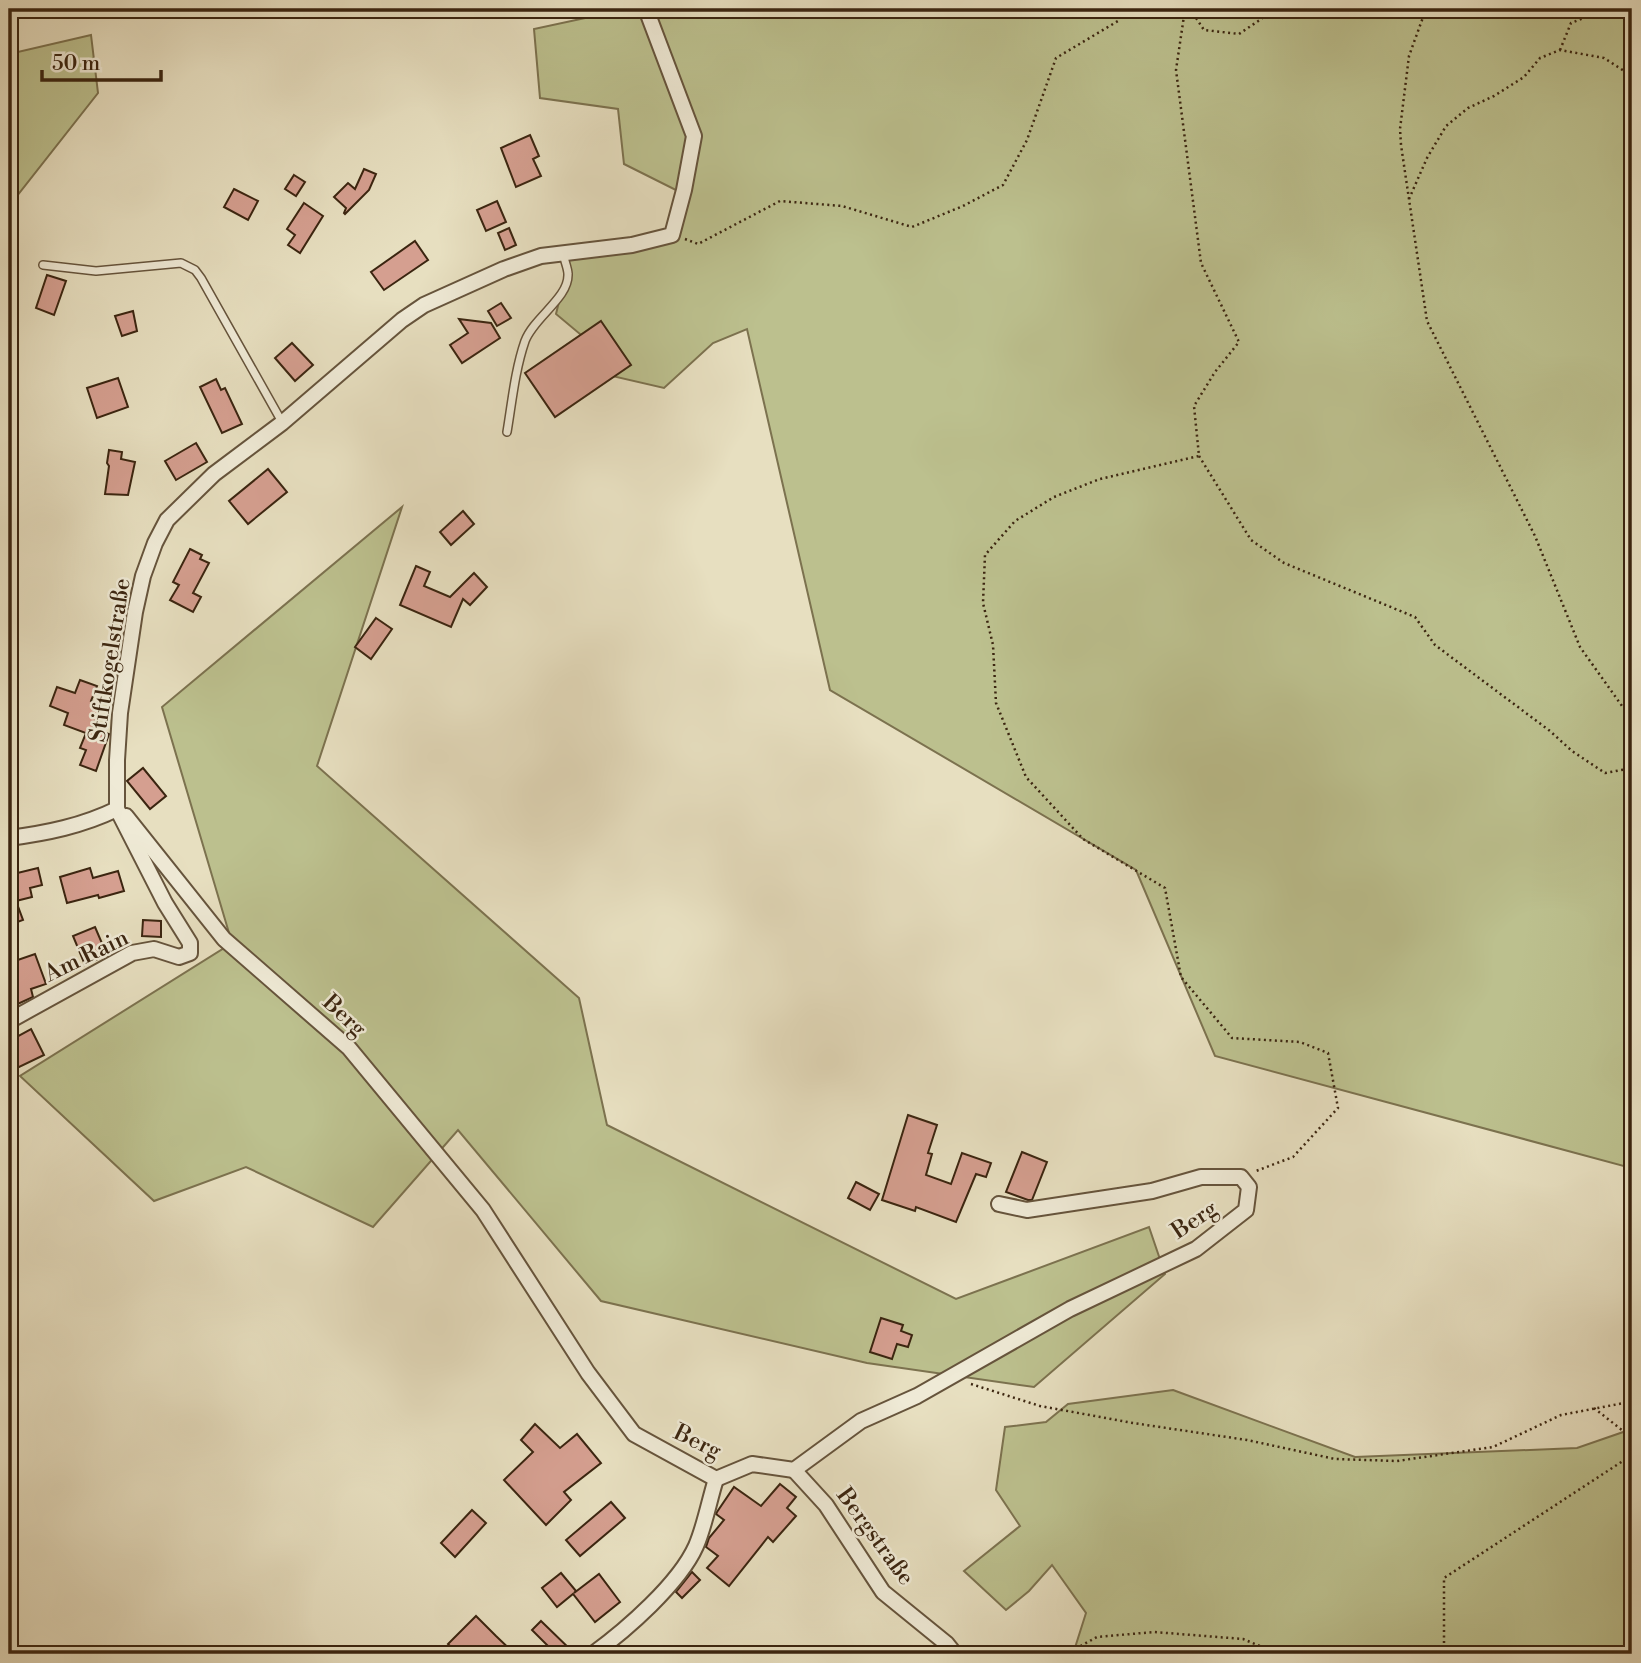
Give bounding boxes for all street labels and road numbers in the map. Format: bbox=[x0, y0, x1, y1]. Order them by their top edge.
street label: Stiftkogelstraße bbox=[83, 576, 137, 744]
street label: Am Rain bbox=[39, 923, 133, 989]
street label: Berg bbox=[316, 988, 372, 1043]
street label: Berg bbox=[1165, 1194, 1223, 1246]
street label: Berg bbox=[668, 1418, 726, 1465]
street label: Bergstraße bbox=[830, 1481, 920, 1591]

